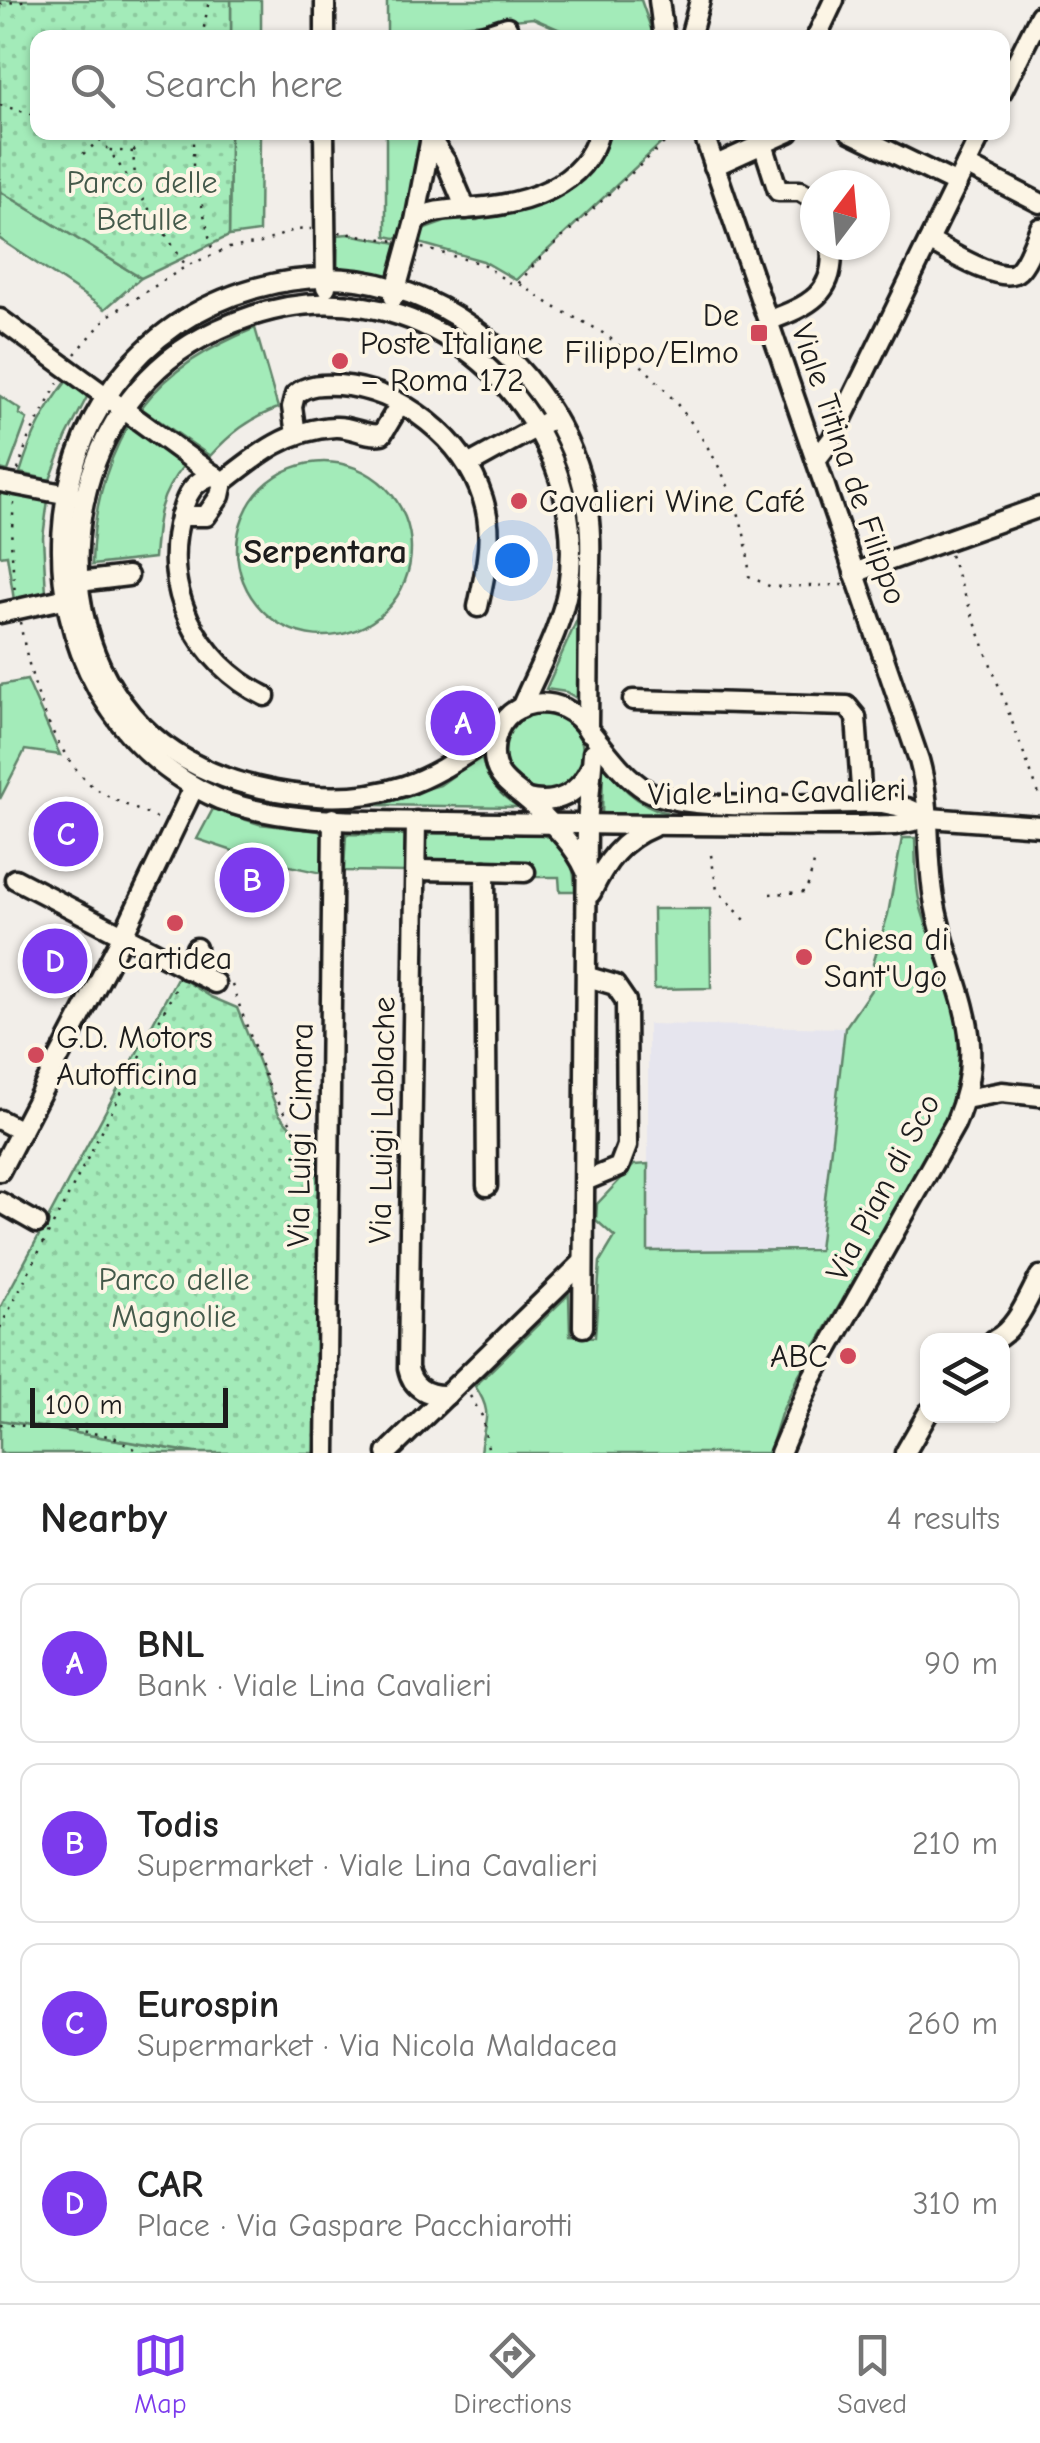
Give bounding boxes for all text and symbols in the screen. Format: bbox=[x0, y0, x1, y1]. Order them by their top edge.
search box bbox=[30, 30, 1010, 140]
icon: search bbox=[65, 58, 120, 113]
text: Search here bbox=[145, 63, 343, 107]
park label: Parco delle Betulle bbox=[67, 164, 217, 238]
north arrow bbox=[800, 170, 890, 260]
place label: De Filippo/Elmo bbox=[564, 297, 739, 371]
street label: Viale Titina de Filippo bbox=[784, 319, 914, 609]
marker: De Filippo/Elmo bbox=[748, 322, 770, 344]
place label: Poste Italiane – Roma 172 bbox=[360, 325, 543, 399]
marker: Poste Italiane – Roma 172 bbox=[329, 350, 351, 372]
place label: Cavalieri Wine Café bbox=[539, 483, 805, 520]
marker: Cavalieri Wine Café bbox=[508, 490, 530, 512]
district label: Serpentara bbox=[243, 531, 407, 572]
your location bbox=[487, 535, 538, 586]
pin: A bbox=[430, 686, 496, 760]
street label: Viale Lina Cavalieri bbox=[647, 771, 907, 813]
pin: C bbox=[34, 796, 98, 872]
pin: B bbox=[220, 842, 284, 918]
marker: Cartidea bbox=[164, 912, 186, 934]
place label: Chiesa di Sant'Ugo bbox=[824, 921, 949, 995]
pin: D bbox=[22, 924, 88, 998]
place label: Cartidea bbox=[118, 940, 232, 977]
marker: Chiesa di Sant'Ugo bbox=[793, 946, 815, 968]
street label: Via Luigi Lablache bbox=[361, 996, 403, 1244]
place label: G.D. Motors Autofficina bbox=[56, 1019, 213, 1093]
street label: Via Luigi Cimara bbox=[280, 1023, 320, 1247]
marker: G.D. Motors Autofficina bbox=[25, 1044, 47, 1066]
street label: Via Pian di Sco bbox=[818, 1087, 948, 1287]
park label: Parco delle Magnolie bbox=[99, 1261, 249, 1335]
map controls bbox=[920, 1333, 1010, 1423]
button: layers bbox=[920, 1333, 1010, 1423]
place label: ABC bbox=[770, 1338, 828, 1375]
marker: ABC bbox=[837, 1345, 859, 1367]
scale bar bbox=[30, 1383, 228, 1428]
text: 100 m bbox=[45, 1389, 123, 1421]
text: Nearby bbox=[40, 1494, 167, 1543]
text: 4 results bbox=[887, 1500, 1000, 1537]
text: BNL bbox=[137, 1623, 205, 1667]
text: A bbox=[66, 1645, 83, 1682]
text: 90 m bbox=[924, 1645, 998, 1682]
text: Bank · Viale Lina Cavalieri bbox=[137, 1667, 492, 1704]
text: Todis bbox=[137, 1803, 219, 1847]
text: B bbox=[65, 1825, 84, 1862]
text: 210 m bbox=[912, 1825, 998, 1862]
text: Supermarket · Viale Lina Cavalieri bbox=[137, 1847, 598, 1884]
text: Eurospin bbox=[137, 1983, 279, 2027]
text: C bbox=[65, 2005, 84, 2042]
text: 260 m bbox=[907, 2005, 998, 2042]
text: Supermarket · Via Nicola Maldacea bbox=[137, 2027, 618, 2064]
text: CAR bbox=[137, 2163, 203, 2207]
text: D bbox=[65, 2185, 84, 2222]
text: 310 m bbox=[912, 2185, 998, 2222]
text: Place · Via Gaspare Pacchiarotti bbox=[137, 2207, 573, 2244]
tab: Map bbox=[133, 2328, 188, 2420]
tab: Directions bbox=[453, 2328, 572, 2420]
tab: Saved bbox=[837, 2328, 907, 2420]

